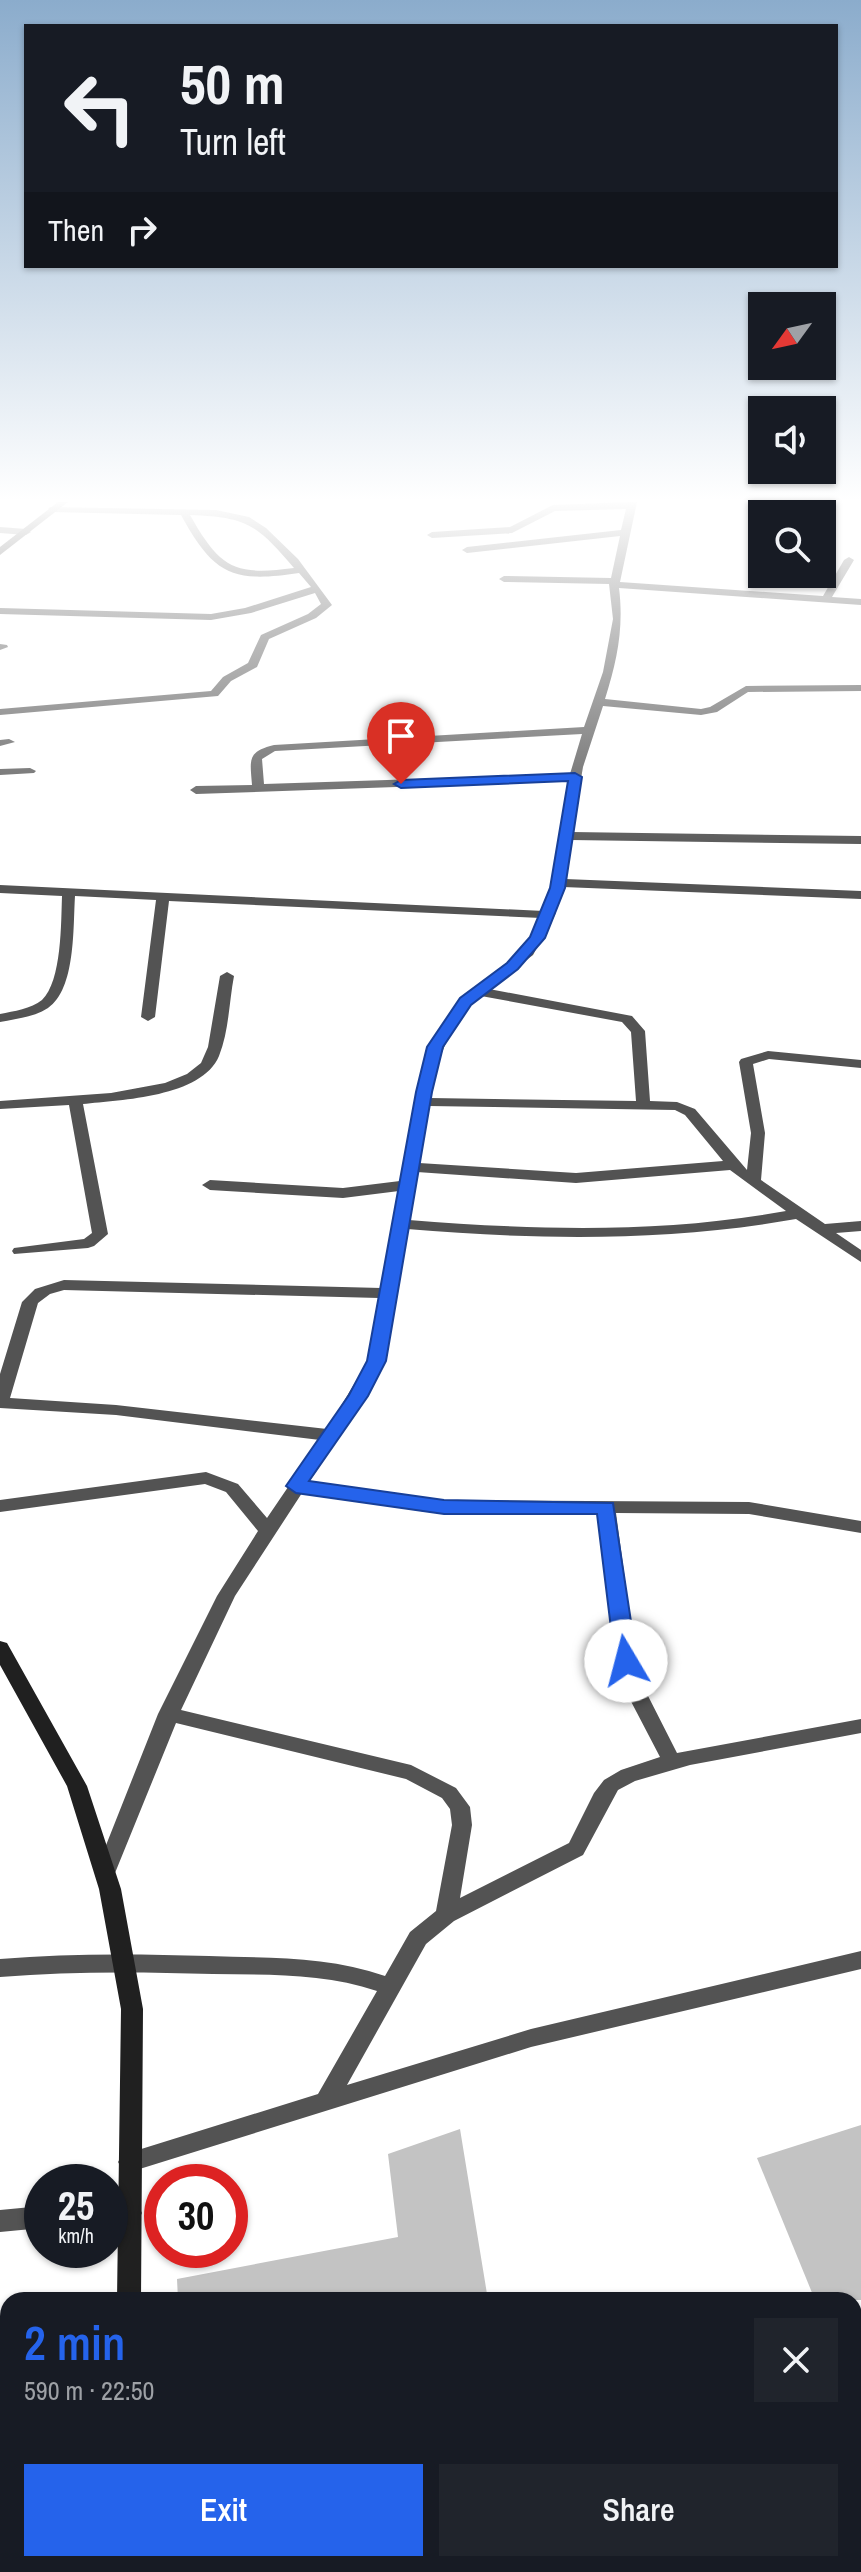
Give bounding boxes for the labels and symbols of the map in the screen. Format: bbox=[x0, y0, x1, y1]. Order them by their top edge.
north arrow bbox=[748, 292, 836, 380]
pin bbox=[367, 702, 435, 784]
position arrow bbox=[584, 1619, 668, 1703]
speed limit sign: 30 bbox=[144, 2164, 248, 2268]

